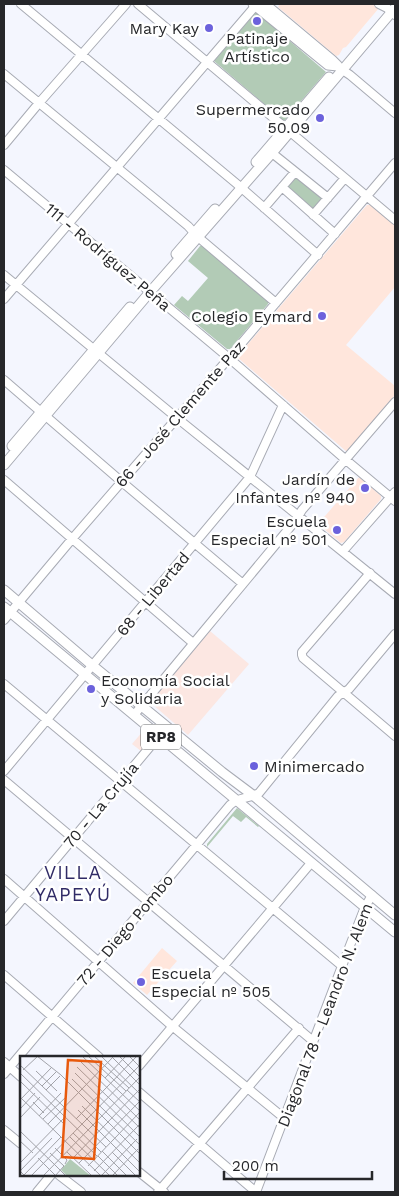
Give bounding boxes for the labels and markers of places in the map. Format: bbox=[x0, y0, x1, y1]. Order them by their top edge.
marker: Patinaje Artístico bbox=[251, 15, 263, 27]
place label: Mary Kay bbox=[129, 19, 200, 38]
marker: Mary Kay bbox=[203, 22, 215, 34]
place label: Patinaje Artístico bbox=[224, 29, 290, 66]
place label: Supermercado 50.09 bbox=[196, 100, 310, 137]
marker: Supermercado 50.09 bbox=[314, 112, 326, 124]
place label: Colegio Eymard bbox=[191, 307, 312, 326]
marker: Colegio Eymard bbox=[316, 310, 328, 322]
place label: Jardín de Infantes nº 940 bbox=[235, 470, 355, 507]
marker: Jardín de Infantes nº 940 bbox=[359, 482, 371, 494]
place label: Escuela Especial nº 501 bbox=[210, 512, 327, 549]
marker: Escuela Especial nº 501 bbox=[331, 524, 343, 536]
place label: Economía Social y Solidaria bbox=[101, 671, 230, 708]
marker: Economía Social y Solidaria bbox=[85, 683, 97, 695]
place label: Minimercado bbox=[264, 757, 364, 776]
marker: Minimercado bbox=[248, 760, 260, 772]
place label: Escuela Especial nº 505 bbox=[151, 964, 271, 1001]
marker: Escuela Especial nº 505 bbox=[135, 976, 147, 988]

